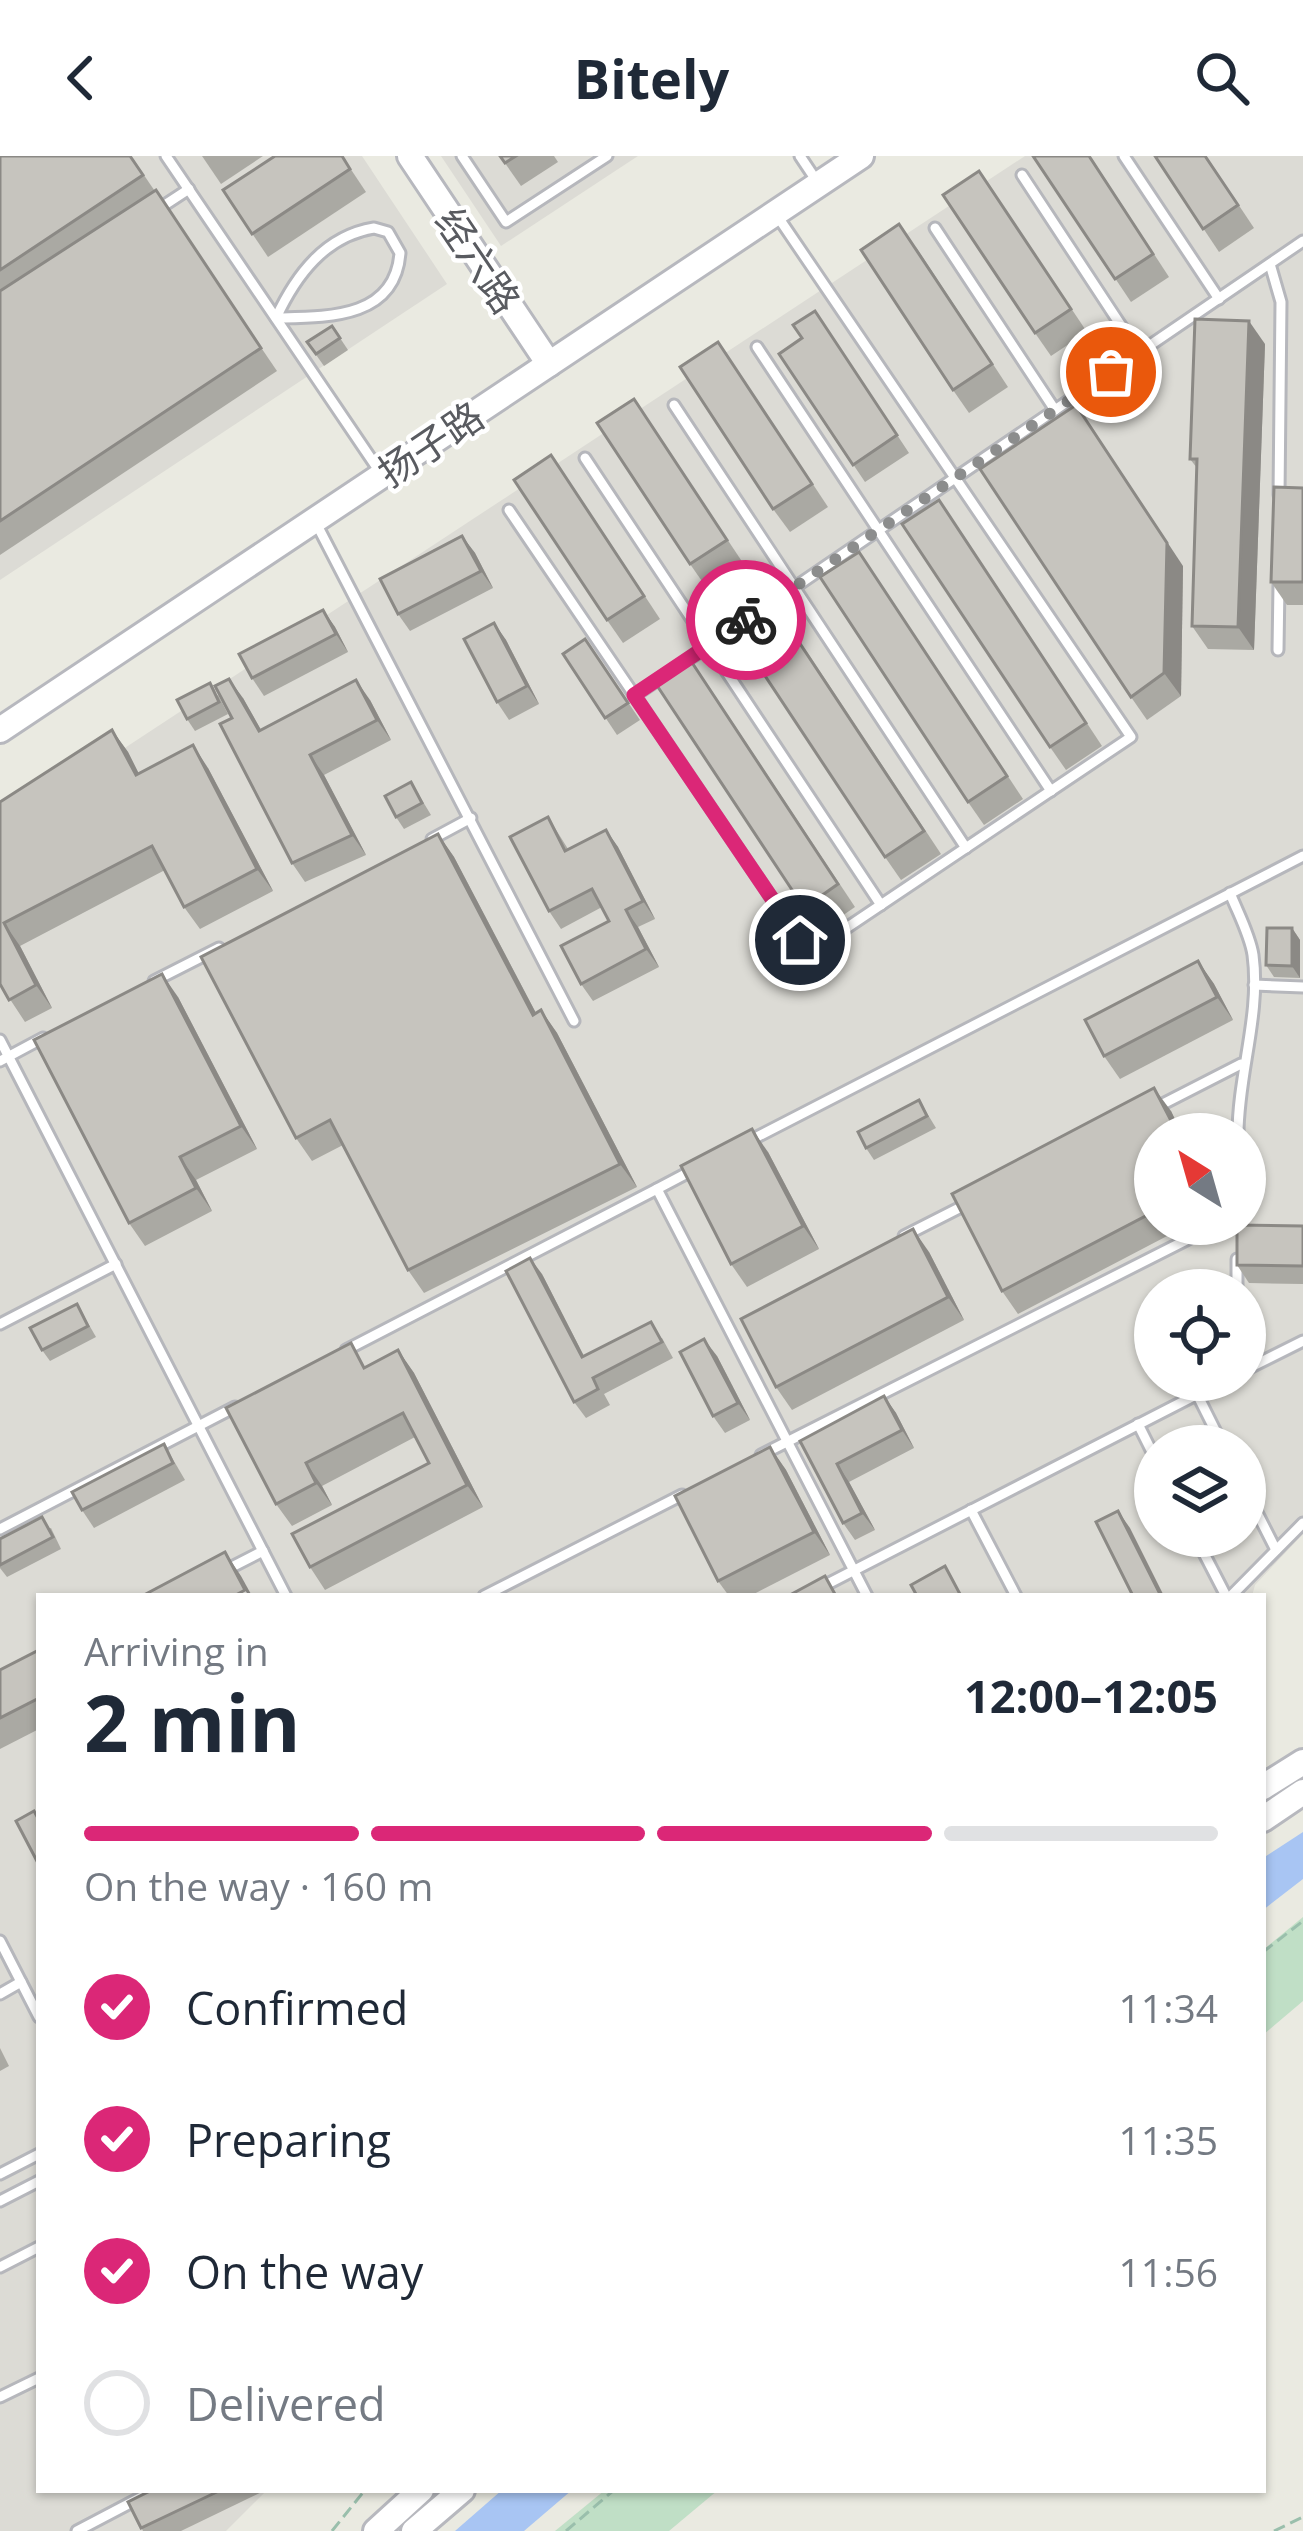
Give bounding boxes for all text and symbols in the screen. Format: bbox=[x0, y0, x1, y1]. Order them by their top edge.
text: Bitely bbox=[574, 41, 729, 115]
icon: back bbox=[48, 45, 114, 111]
icon: search bbox=[1189, 45, 1255, 111]
street label: 经六路 bbox=[424, 197, 534, 323]
pin bbox=[1060, 321, 1162, 423]
icon: bag bbox=[1078, 339, 1144, 405]
street label: 扬子路 bbox=[367, 388, 493, 498]
courier bbox=[686, 560, 806, 680]
icon: bike bbox=[713, 587, 779, 653]
pin bbox=[749, 889, 851, 991]
icon: home bbox=[767, 907, 833, 973]
north arrow bbox=[1134, 1113, 1266, 1245]
map controls bbox=[1134, 1113, 1266, 1557]
button: locate bbox=[1134, 1269, 1266, 1401]
button: layers bbox=[1134, 1425, 1266, 1557]
text: Arriving in bbox=[84, 1624, 269, 1677]
text: 12:00–12:05 bbox=[964, 1665, 1218, 1726]
text: 2 min bbox=[84, 1669, 301, 1775]
text: On the way · 160 m bbox=[84, 1859, 433, 1912]
icon: check bbox=[84, 1974, 150, 2040]
text: Confirmed bbox=[186, 1977, 408, 2038]
text: 11:34 bbox=[1119, 1981, 1218, 2034]
icon: check bbox=[84, 2106, 150, 2172]
text: Preparing bbox=[186, 2109, 391, 2170]
text: 11:35 bbox=[1119, 2113, 1218, 2166]
icon: check bbox=[84, 2238, 150, 2304]
text: On the way bbox=[186, 2241, 423, 2302]
text: 11:56 bbox=[1119, 2245, 1218, 2298]
text: Delivered bbox=[186, 2373, 386, 2434]

